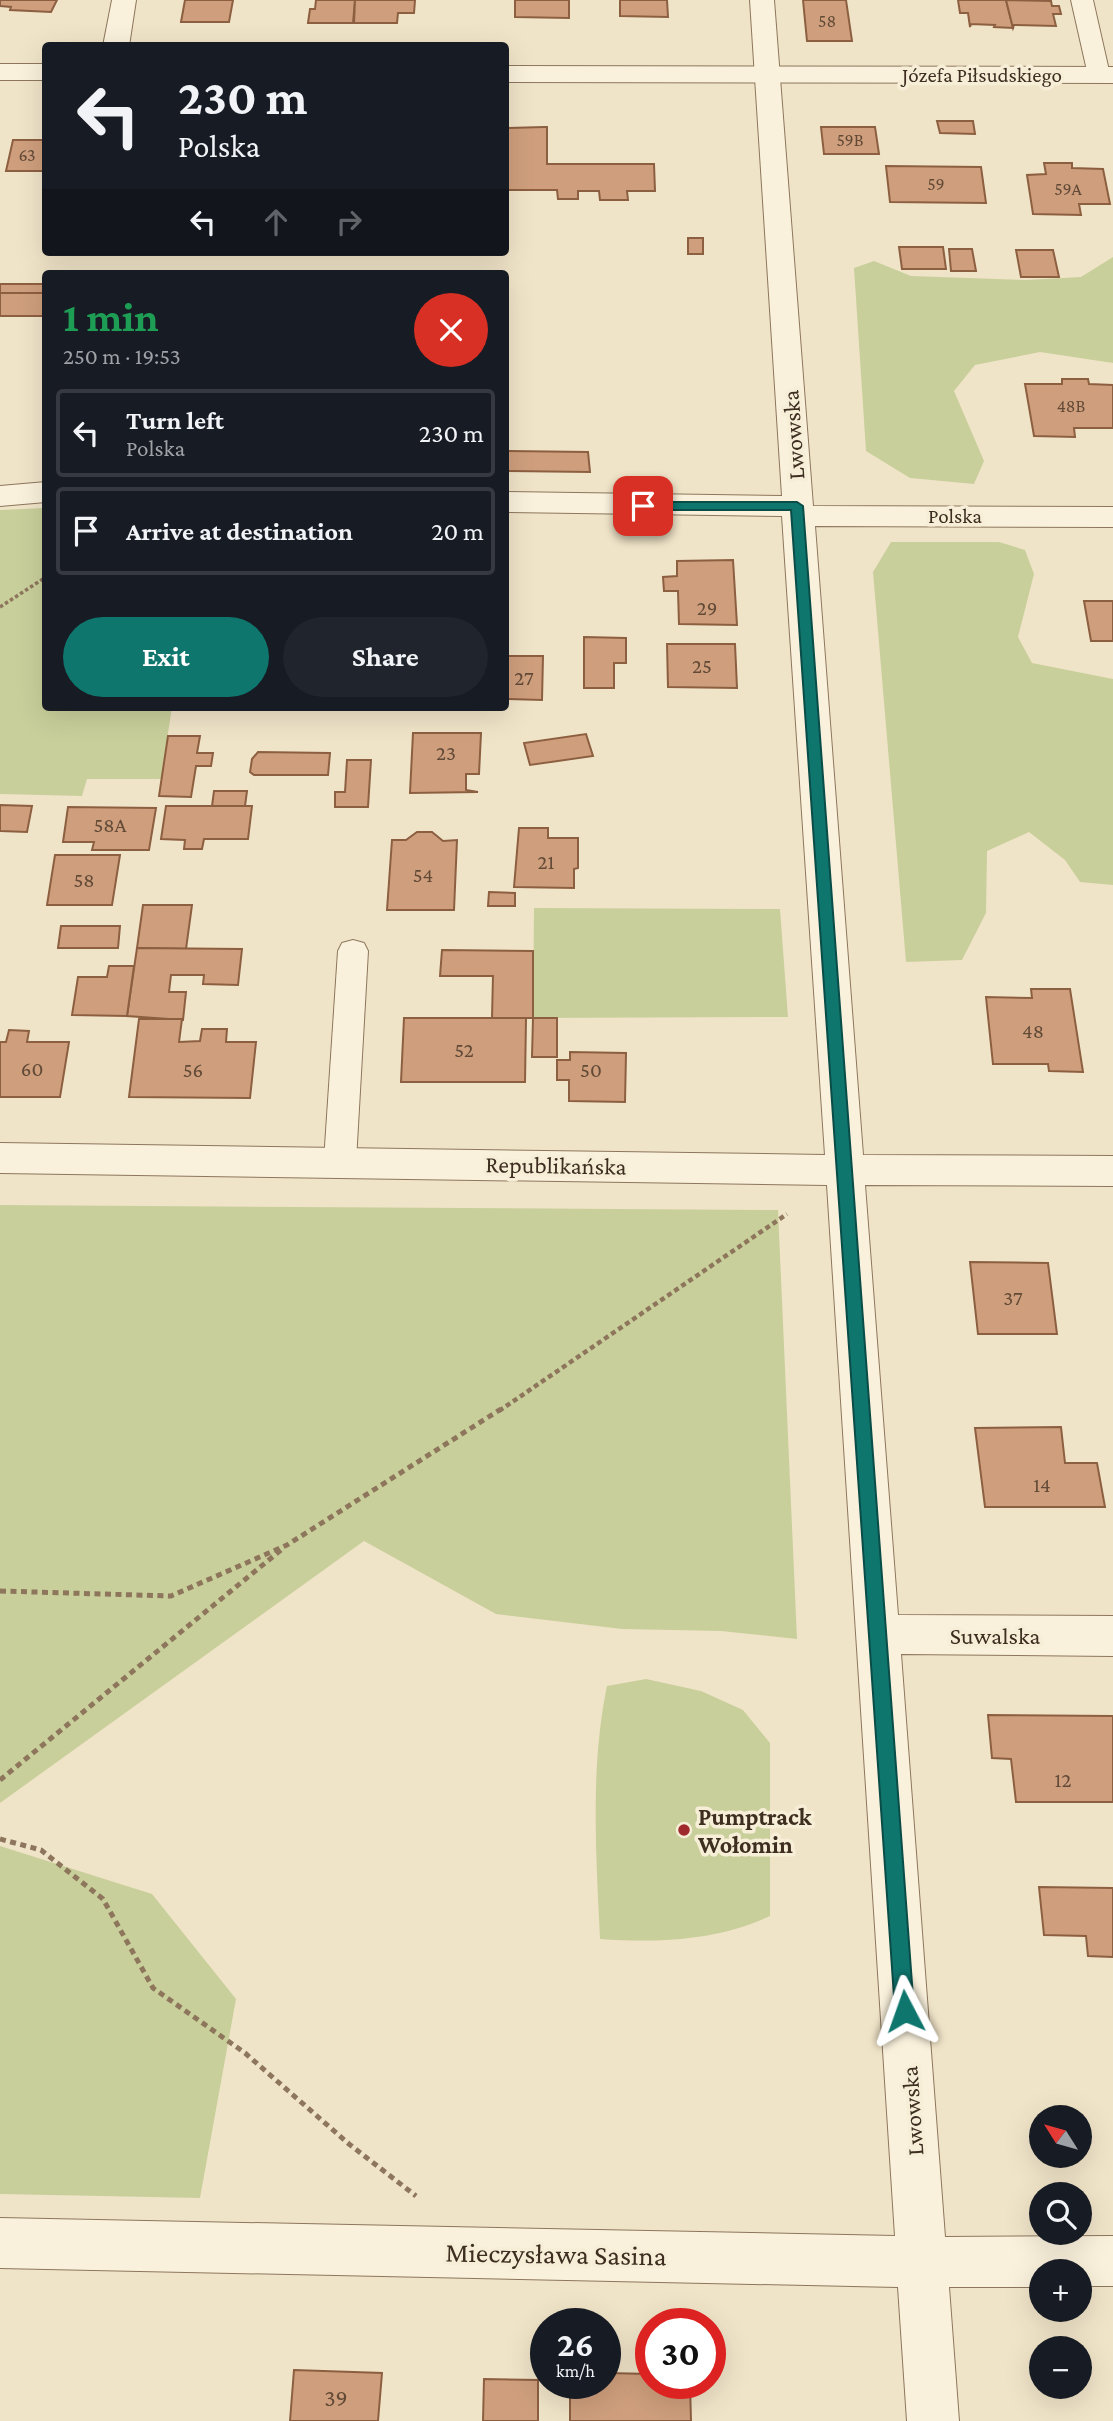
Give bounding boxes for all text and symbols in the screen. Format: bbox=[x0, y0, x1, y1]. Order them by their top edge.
house number: 58 bbox=[818, 11, 836, 31]
street label: Józefa Piłsudskiego bbox=[900, 63, 1062, 87]
icon: left bbox=[63, 70, 154, 161]
text: 230 m bbox=[178, 70, 308, 125]
text: Polska bbox=[178, 128, 260, 164]
house number: 59B bbox=[836, 130, 864, 150]
house number: 63 bbox=[18, 145, 36, 165]
house number: 59 bbox=[927, 174, 945, 194]
house number: 59A bbox=[1054, 179, 1082, 199]
icon: left bbox=[184, 203, 222, 241]
icon: ahead bbox=[257, 203, 295, 241]
icon: right bbox=[330, 203, 368, 241]
text: 1 min bbox=[63, 293, 159, 340]
button: close bbox=[414, 293, 488, 367]
text: 250 m · 19:53 bbox=[63, 343, 181, 369]
street label: Lwowska bbox=[776, 389, 810, 481]
house number: 48B bbox=[1057, 396, 1086, 416]
text: Turn left bbox=[126, 406, 224, 435]
icon: left bbox=[67, 414, 105, 452]
text: 230 m bbox=[419, 419, 484, 448]
text: Polska bbox=[126, 435, 185, 461]
pin bbox=[613, 476, 673, 536]
icon: arrive bbox=[624, 487, 662, 525]
street label: Polska bbox=[928, 504, 982, 528]
icon: arrive bbox=[67, 512, 105, 550]
text: Arrive at destination bbox=[126, 517, 353, 546]
text: 20 m bbox=[431, 517, 484, 546]
house number: 29 bbox=[697, 596, 717, 620]
button: Exit bbox=[63, 617, 269, 697]
button: Share bbox=[283, 617, 488, 697]
house number: 25 bbox=[692, 654, 712, 678]
house number: 27 bbox=[514, 666, 534, 690]
house number: 23 bbox=[436, 741, 456, 765]
house number: 58A bbox=[93, 813, 127, 837]
house number: 21 bbox=[538, 850, 555, 874]
house number: 54 bbox=[413, 863, 433, 887]
house number: 58 bbox=[73, 868, 95, 892]
house number: 48 bbox=[1022, 1019, 1044, 1043]
house number: 52 bbox=[454, 1038, 474, 1062]
house number: 60 bbox=[21, 1057, 43, 1081]
house number: 56 bbox=[183, 1058, 203, 1082]
house number: 50 bbox=[580, 1058, 602, 1082]
street label: Republikańska bbox=[485, 1150, 627, 1180]
house number: 37 bbox=[1003, 1286, 1023, 1310]
house number: 14 bbox=[1033, 1473, 1051, 1497]
street label: Suwalska bbox=[950, 1622, 1040, 1649]
house number: 12 bbox=[1055, 1768, 1071, 1792]
place label: Pumptrack Wołomin bbox=[697, 1803, 813, 1858]
marker: Pumptrack Wołomin bbox=[676, 1822, 692, 1838]
position arrow bbox=[868, 1974, 942, 2048]
street label: Lwowska bbox=[895, 2065, 929, 2157]
north arrow bbox=[1029, 2105, 1092, 2168]
map controls bbox=[1029, 2105, 1092, 2399]
button: search bbox=[1029, 2182, 1092, 2245]
street label: Mieczysława Sasina bbox=[445, 2237, 667, 2271]
button: + bbox=[1029, 2259, 1092, 2322]
speed limit sign: 30 bbox=[635, 2308, 726, 2399]
text: 26 bbox=[557, 2325, 594, 2364]
button: − bbox=[1029, 2336, 1092, 2399]
text: km/h bbox=[556, 2361, 595, 2381]
house number: 39 bbox=[324, 2384, 348, 2411]

